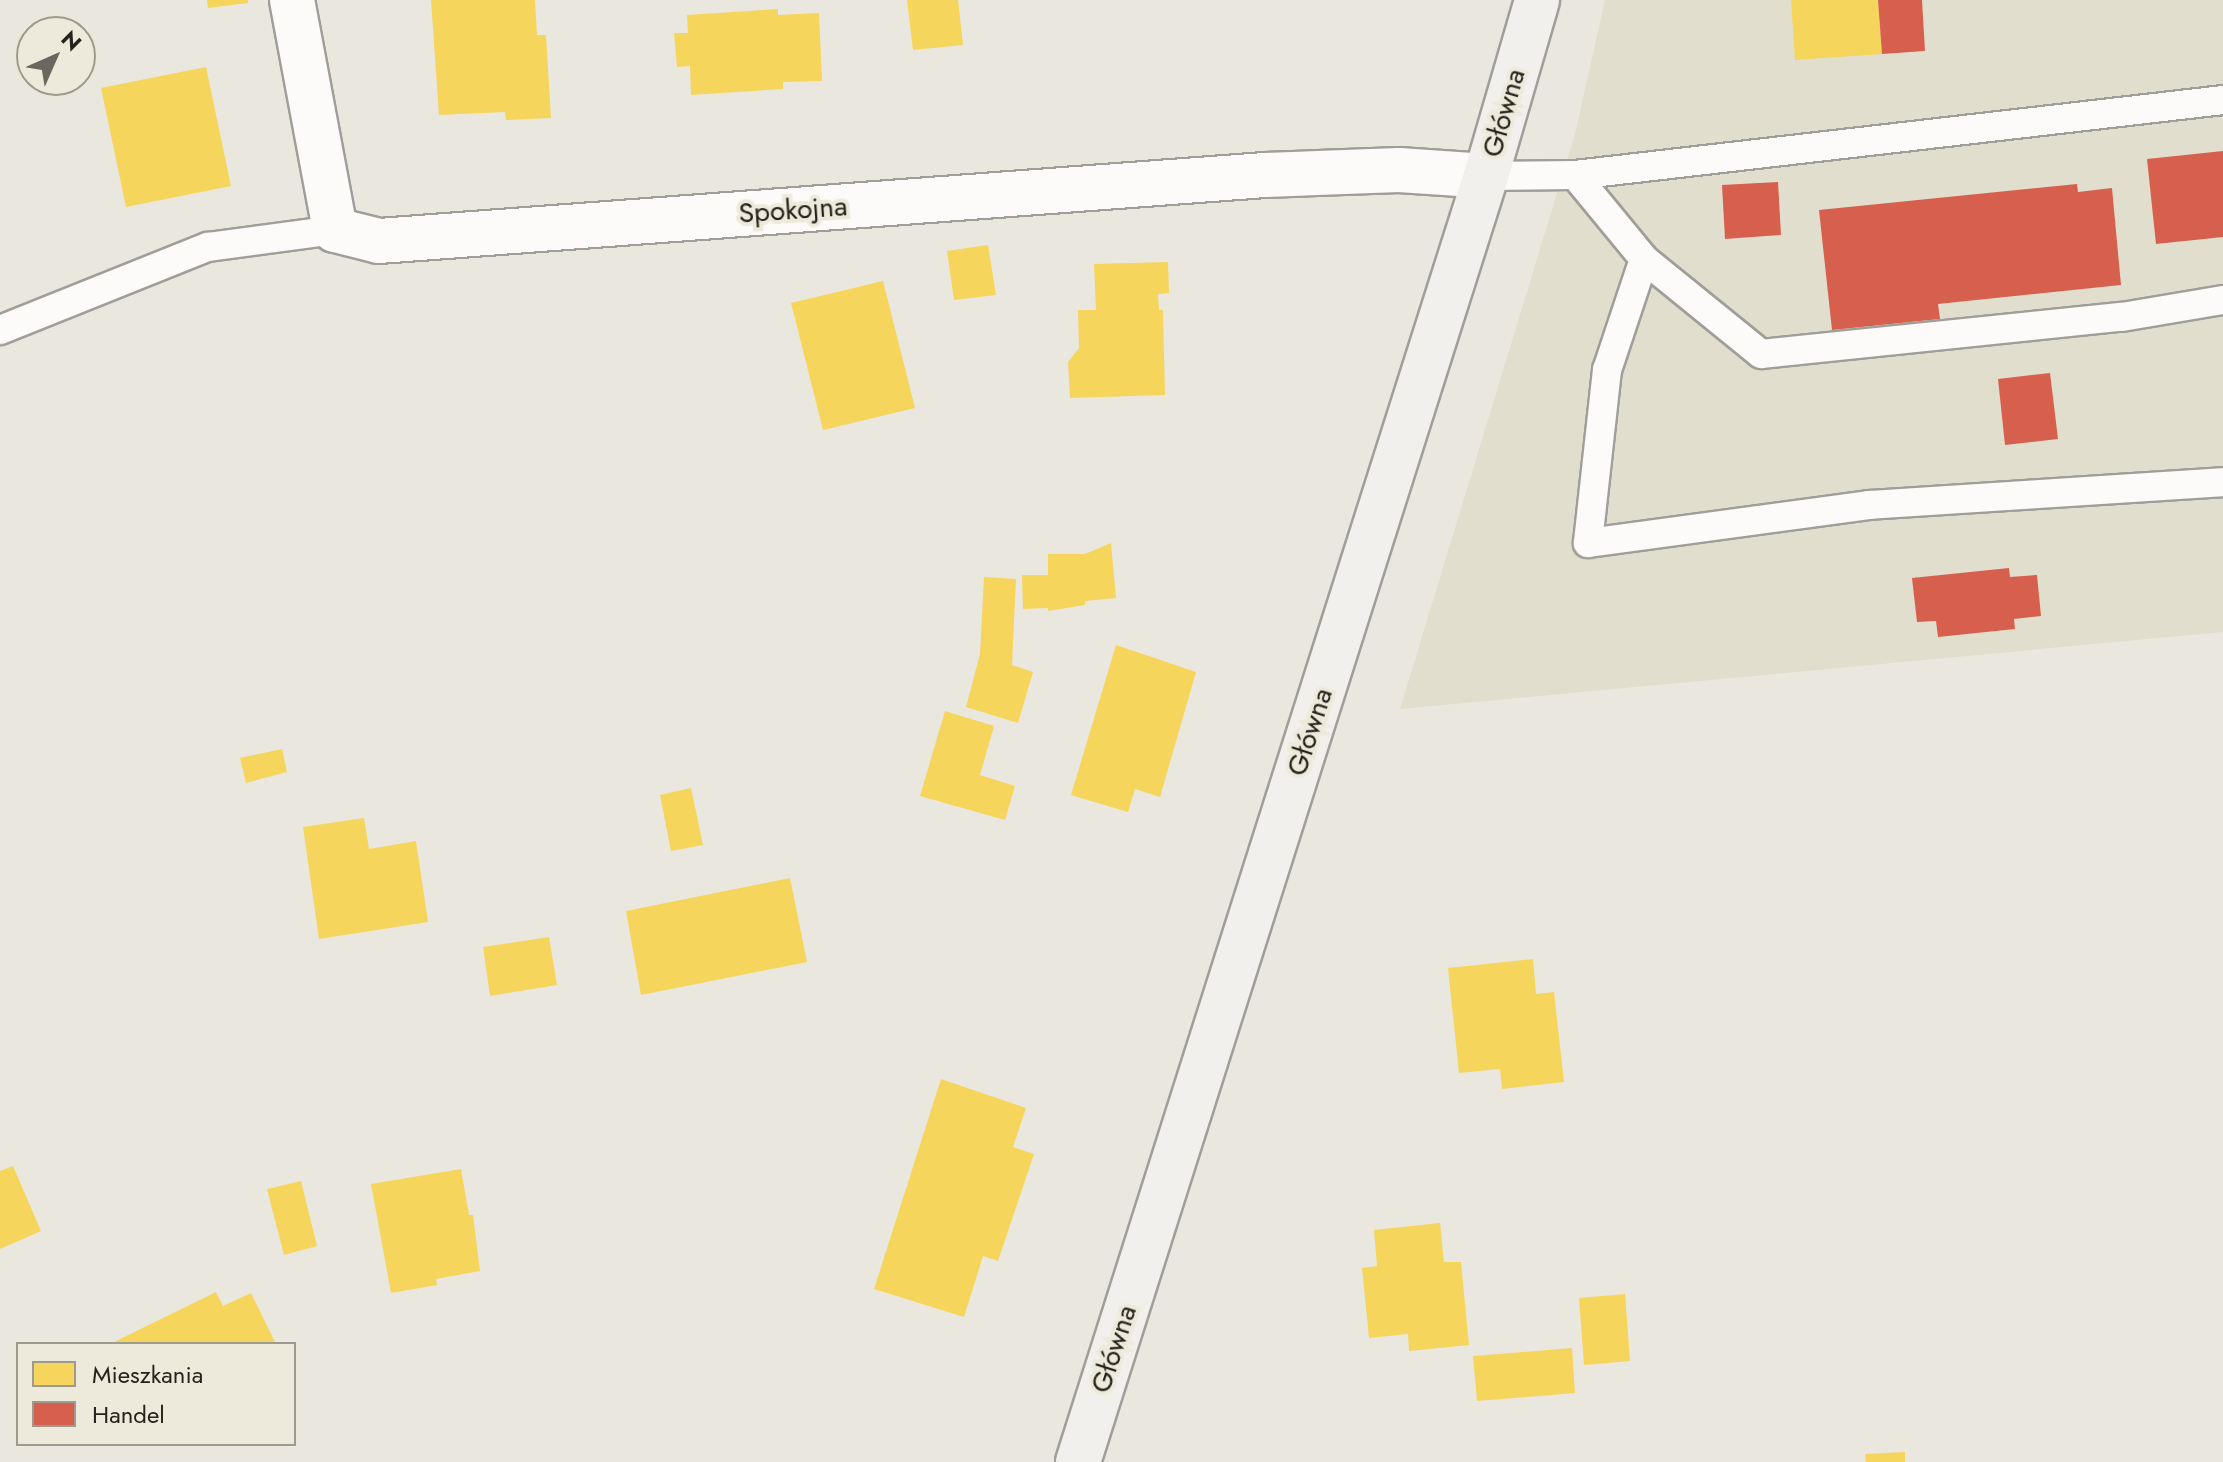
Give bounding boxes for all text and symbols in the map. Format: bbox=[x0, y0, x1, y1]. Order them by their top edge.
north arrow bbox=[16, 16, 96, 96]
text: N bbox=[54, 23, 89, 58]
street label: Główna bbox=[1475, 65, 1533, 161]
street label: Spokojna bbox=[737, 189, 849, 231]
street label: Główna bbox=[1280, 684, 1340, 780]
street label: Główna bbox=[1084, 1301, 1144, 1397]
legend bbox=[16, 1342, 296, 1446]
text: Mieszkania bbox=[92, 1357, 203, 1392]
text: Handel bbox=[92, 1397, 165, 1432]

